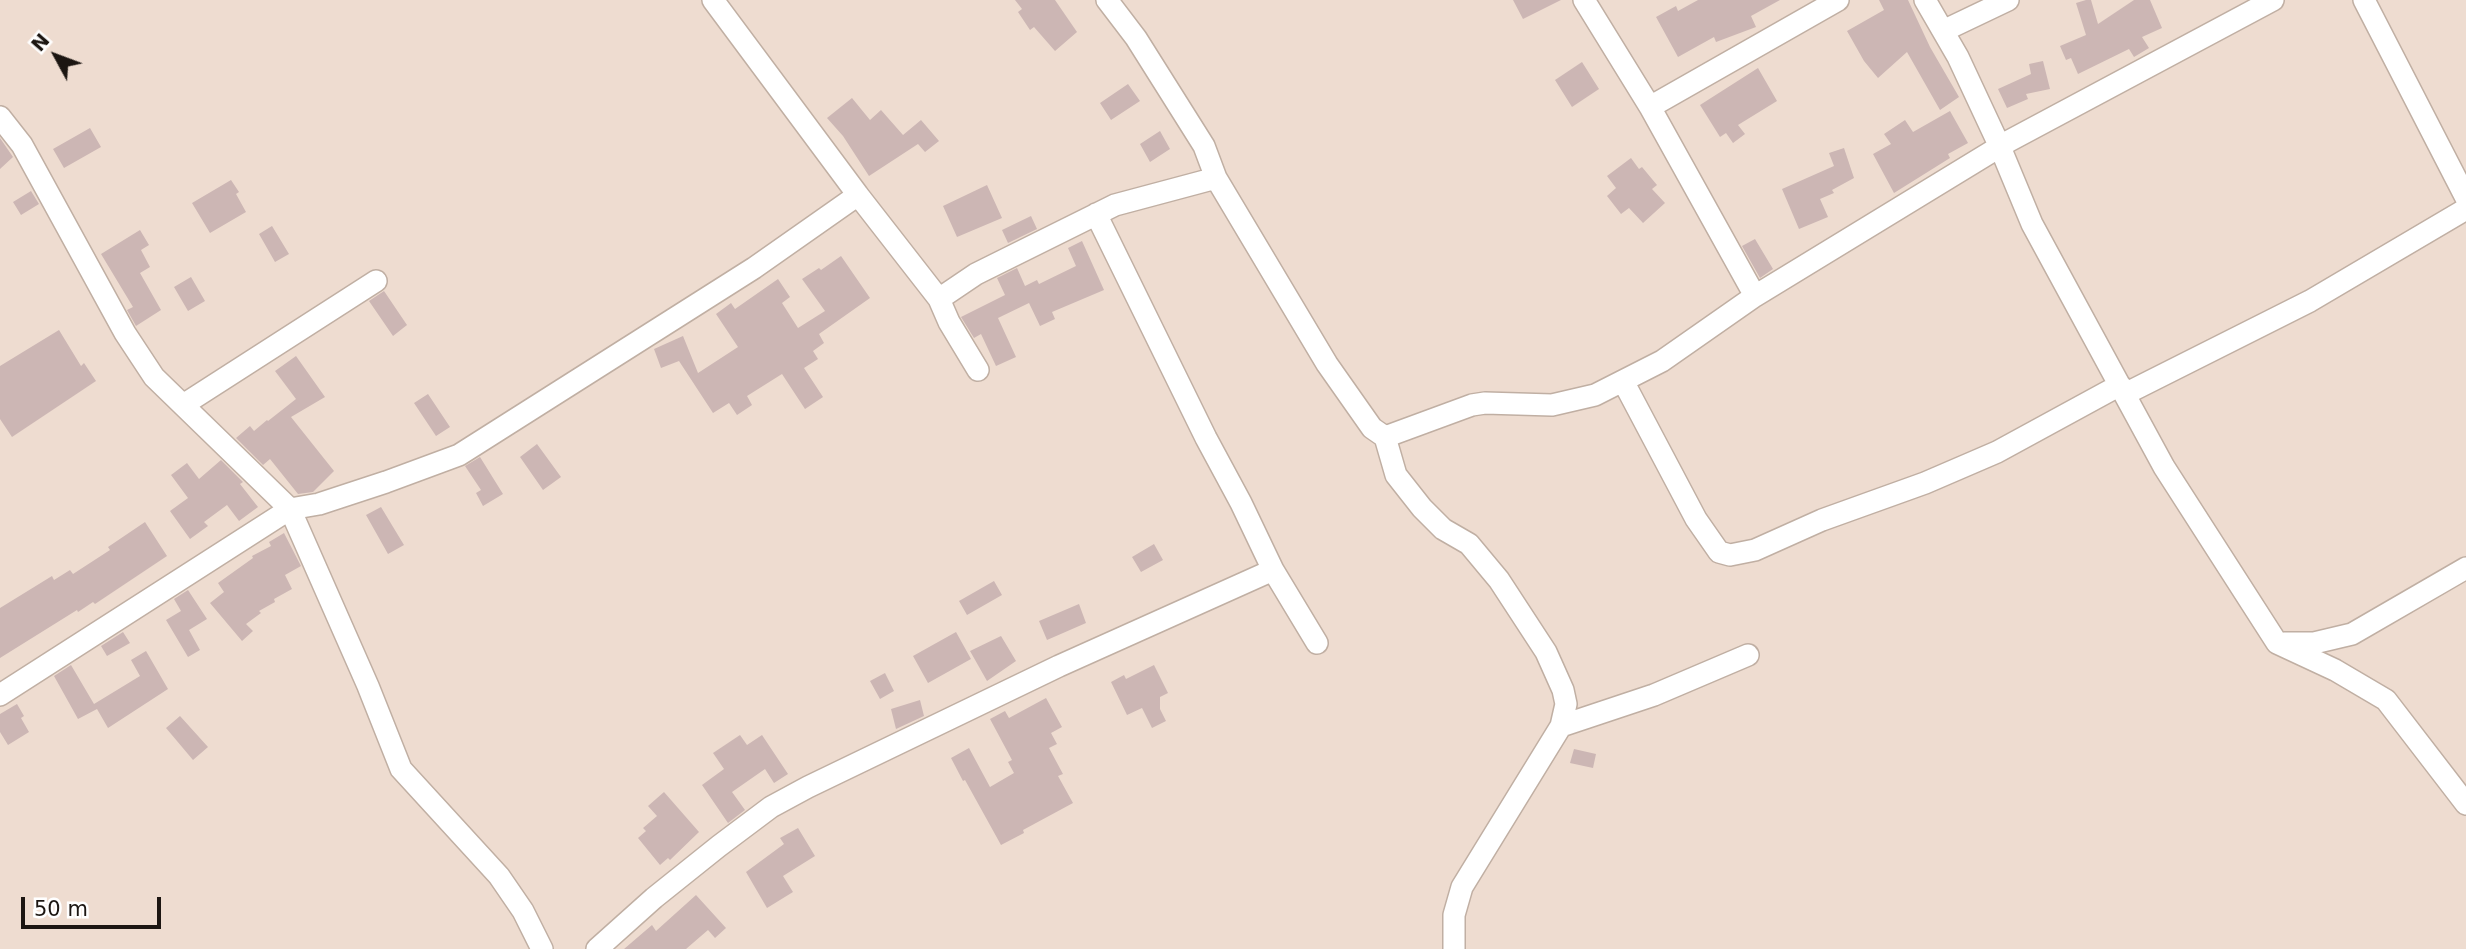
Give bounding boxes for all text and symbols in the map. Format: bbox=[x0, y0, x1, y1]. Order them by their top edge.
north arrow bbox=[21, 21, 91, 91]
text: N bbox=[27, 29, 54, 55]
scale bar bbox=[24, 883, 164, 927]
text: 50 m bbox=[34, 897, 88, 921]

